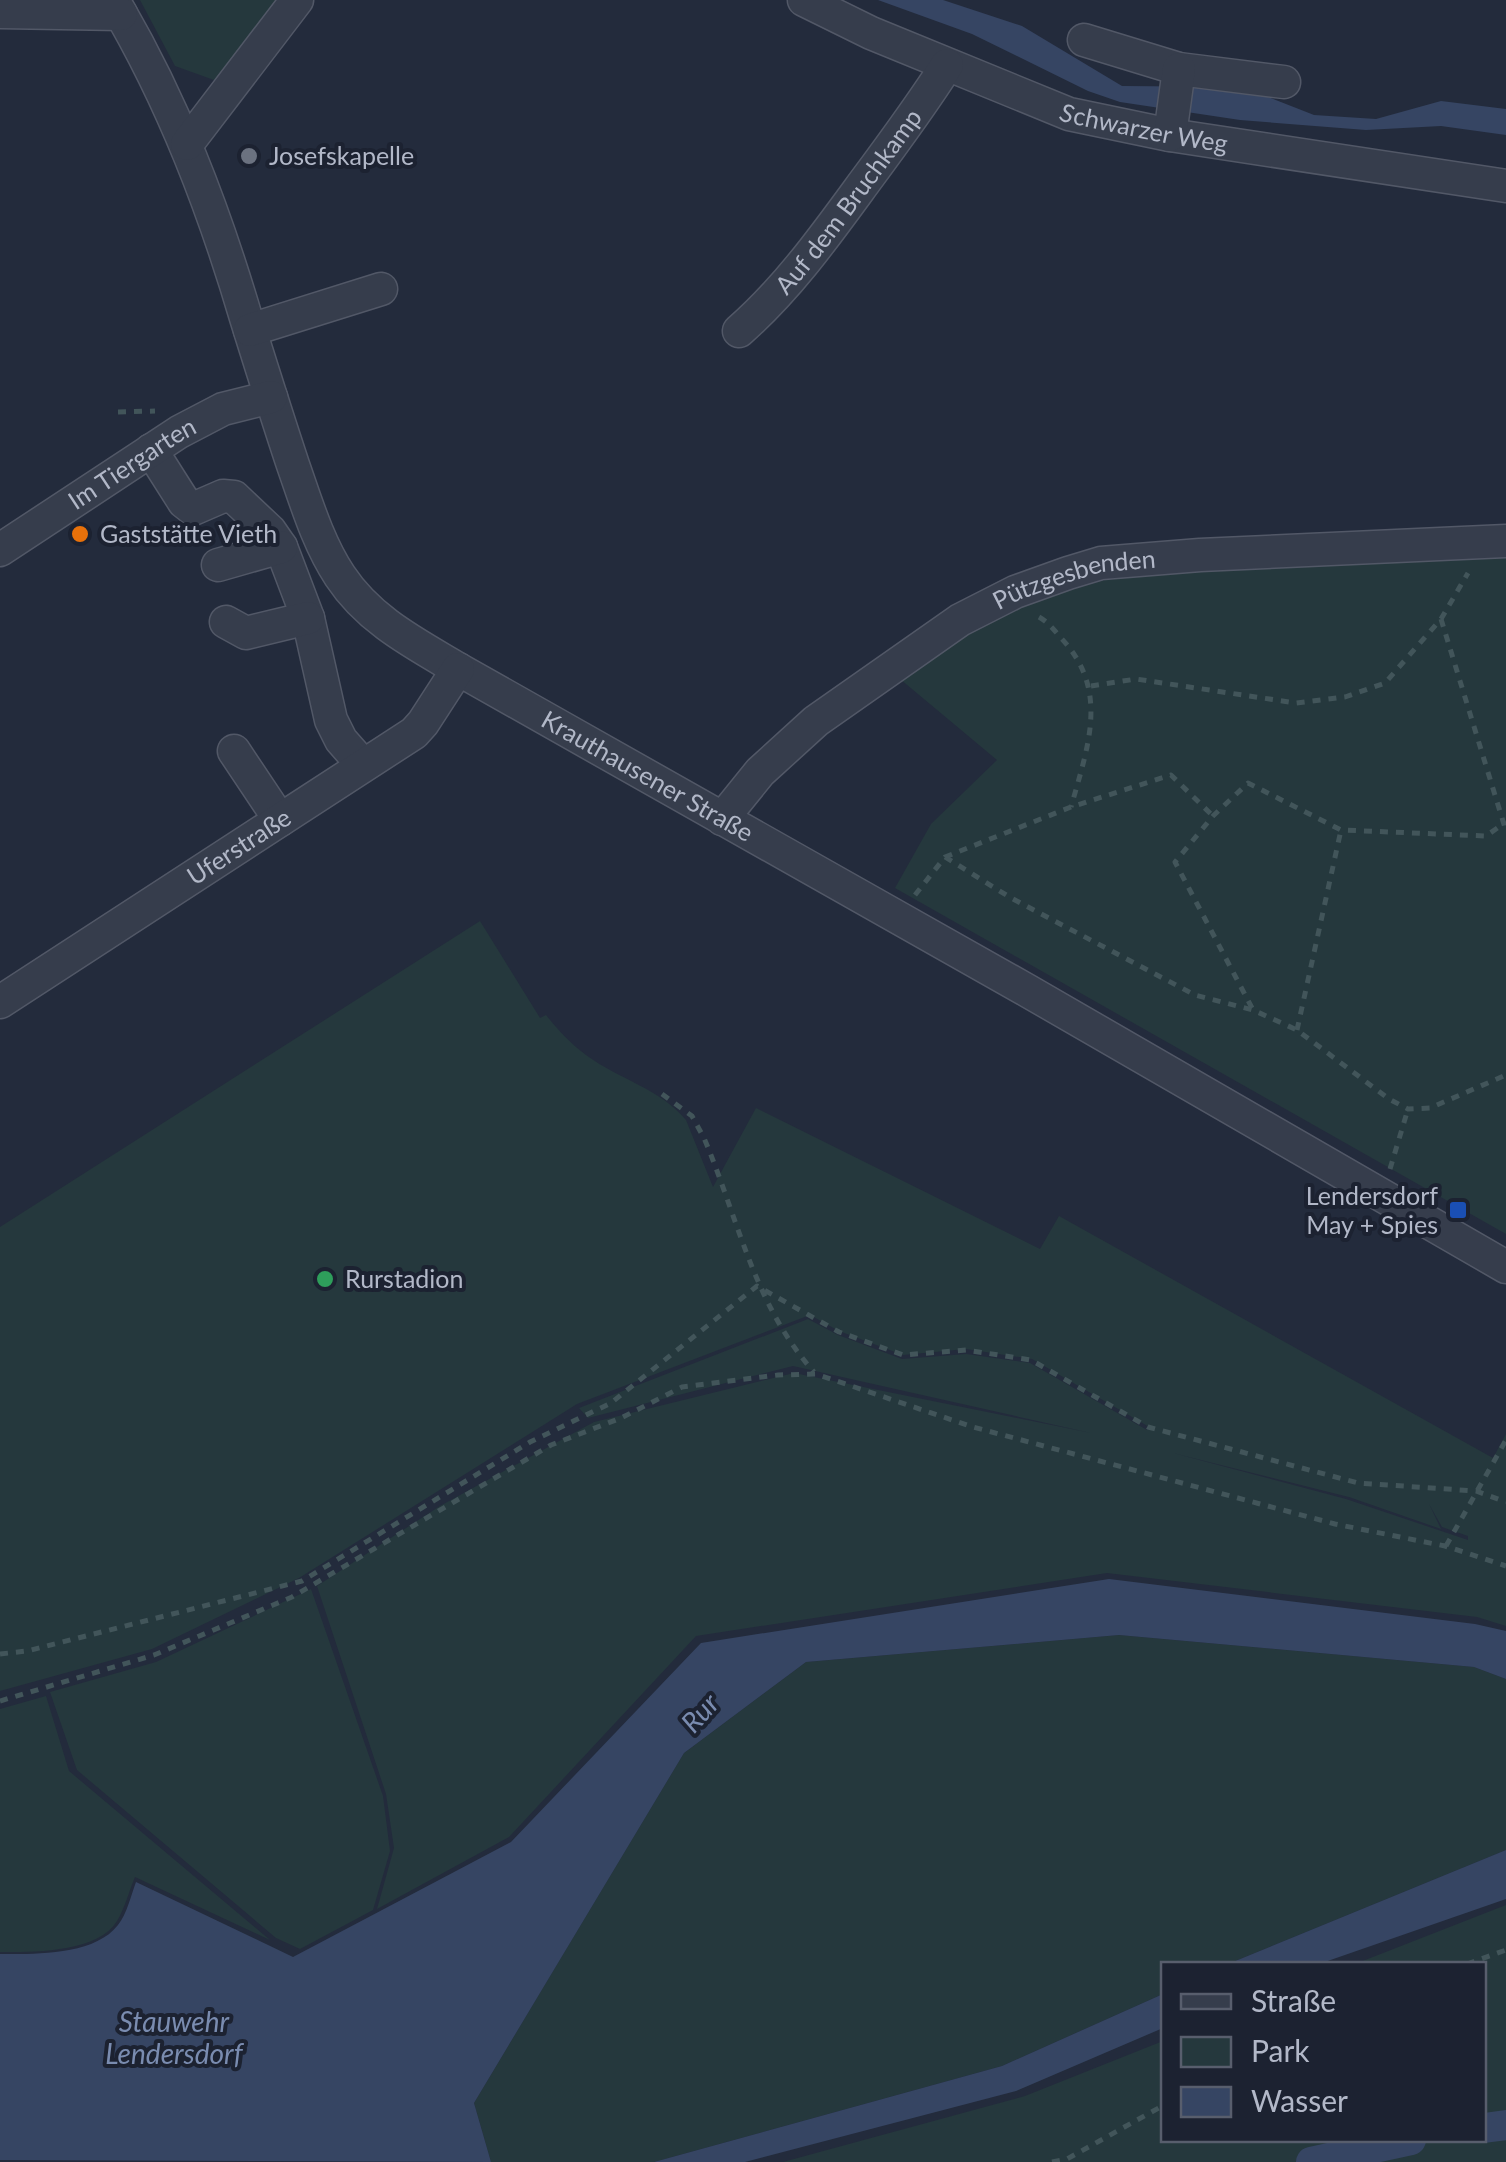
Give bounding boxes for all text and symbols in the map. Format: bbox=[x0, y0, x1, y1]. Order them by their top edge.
street label: Schwarzer Weg bbox=[1056, 96, 1230, 158]
street label: Auf dem Bruchkamp bbox=[768, 103, 927, 299]
place label: Josefskapelle bbox=[269, 140, 414, 170]
marker: Josefskapelle bbox=[238, 145, 260, 167]
street label: Im Tiergarten bbox=[62, 410, 200, 515]
place label: Gaststätte Vieth bbox=[100, 518, 277, 548]
marker: Gaststätte Vieth bbox=[69, 523, 91, 545]
street label: Pützgesbenden bbox=[987, 543, 1157, 615]
street label: Krauthausener Straße bbox=[537, 703, 759, 847]
street label: Uferstraße bbox=[181, 801, 296, 890]
place label: Lendersdorf May + Spies bbox=[1306, 1180, 1438, 1239]
marker: Lendersdorf May + Spies bbox=[1447, 1199, 1469, 1221]
place label: Rurstadion bbox=[345, 1263, 463, 1293]
marker: Rurstadion bbox=[314, 1268, 336, 1290]
water label: Rur bbox=[673, 1686, 726, 1739]
legend bbox=[1161, 1962, 1486, 2142]
text: Straße bbox=[1251, 1982, 1336, 2018]
water label: Stauwehr Lendersdorf bbox=[105, 2004, 245, 2070]
text: Park bbox=[1251, 2032, 1310, 2068]
text: Wasser bbox=[1251, 2082, 1348, 2118]

